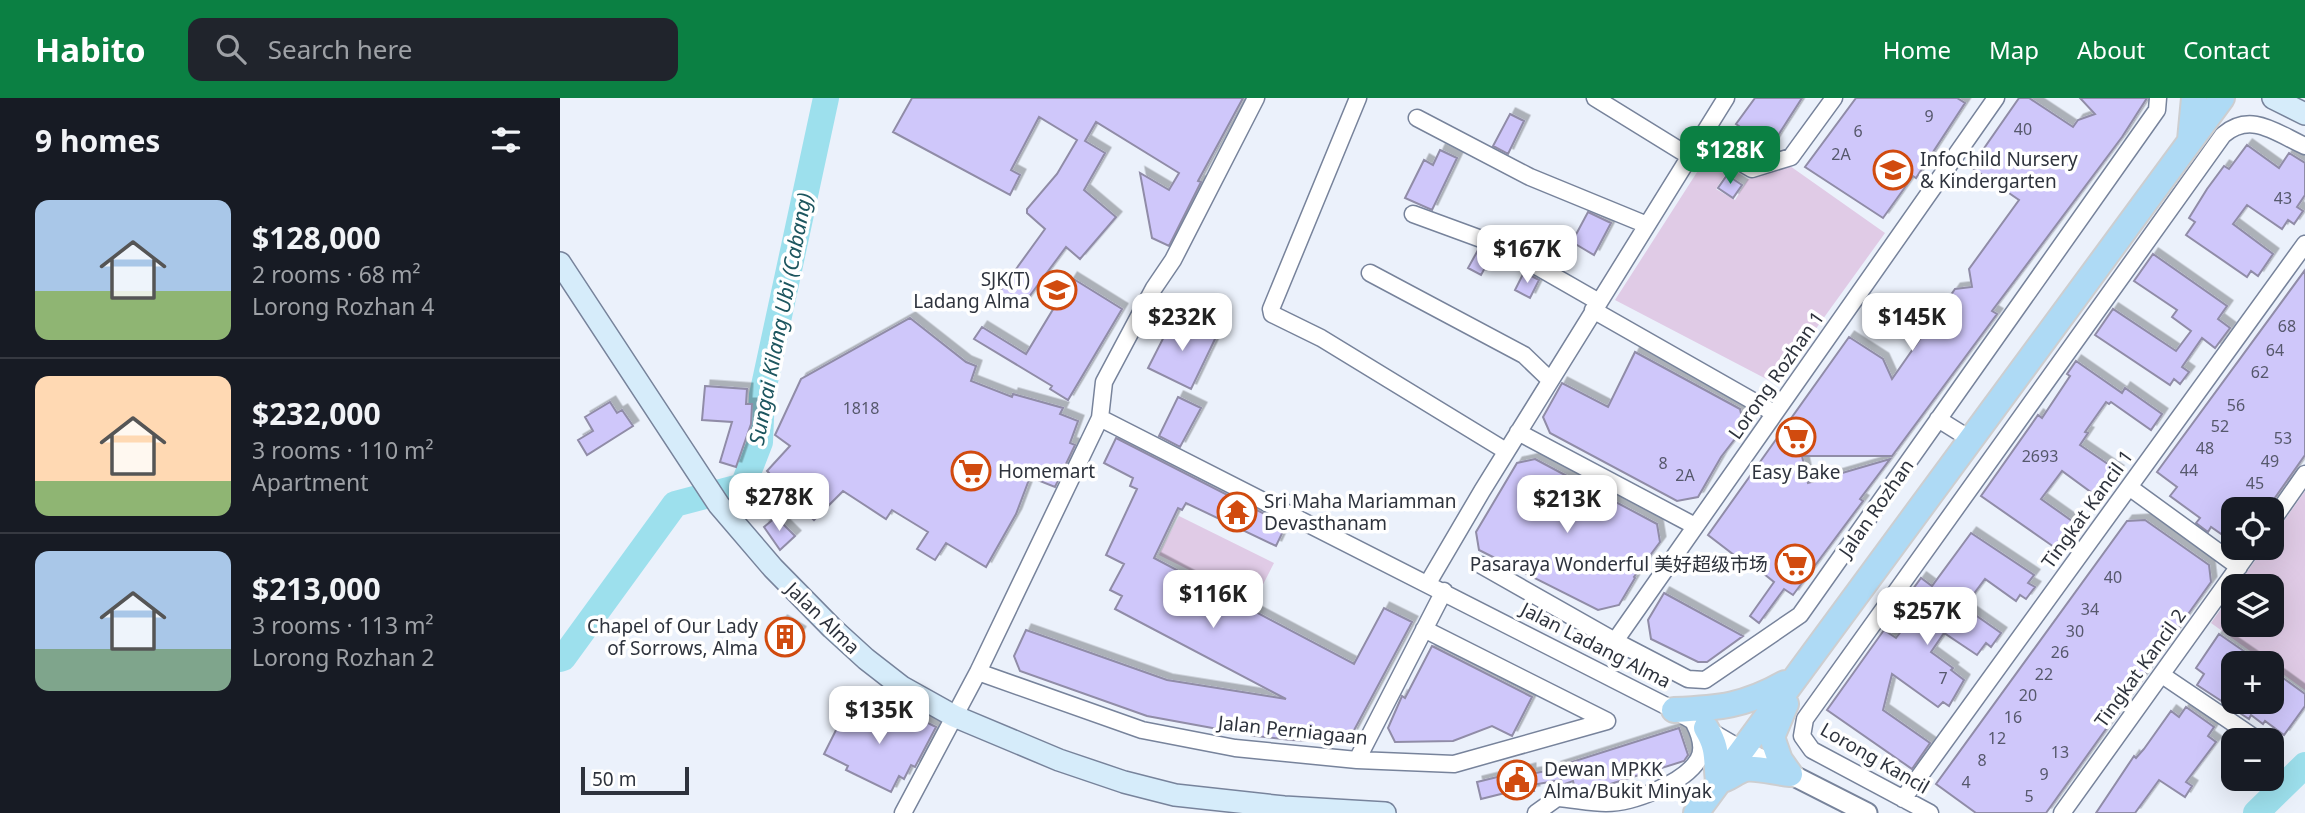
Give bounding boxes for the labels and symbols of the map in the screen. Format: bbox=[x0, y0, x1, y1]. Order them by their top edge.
house number: 9 bbox=[1924, 105, 1934, 127]
house number: 40 bbox=[2014, 118, 2032, 140]
house number: 6 bbox=[1853, 120, 1863, 142]
pin: $128K bbox=[1681, 126, 1779, 186]
house number: 2A bbox=[1831, 143, 1851, 165]
place label: InfoChild Nursery & Kindergarten bbox=[1920, 146, 2078, 194]
school or university icon: InfoChild Nursery & Kindergarten bbox=[1872, 149, 1914, 191]
house number: 43 bbox=[2274, 187, 2292, 209]
water label: Sungai Kilang Ubi (Cabang) bbox=[742, 190, 818, 447]
pin: $167K bbox=[1478, 226, 1576, 285]
place label: SJK(T) Ladang Alma bbox=[913, 266, 1030, 314]
school or university icon: SJK(T) Ladang Alma bbox=[1036, 269, 1078, 311]
pin: $232K bbox=[1133, 294, 1231, 353]
pin: $145K bbox=[1863, 294, 1961, 353]
street label: Lorong Rozhan 1 bbox=[1722, 306, 1830, 444]
house number: 68 bbox=[2278, 315, 2296, 337]
house number: 64 bbox=[2266, 339, 2284, 361]
house number: 62 bbox=[2251, 361, 2269, 383]
house number: 56 bbox=[2227, 394, 2245, 416]
house number: 1818 bbox=[843, 397, 879, 419]
house number: 52 bbox=[2211, 415, 2229, 437]
supermarket icon: Easy Bake bbox=[1775, 416, 1817, 458]
house number: 53 bbox=[2274, 427, 2292, 449]
house number: 48 bbox=[2196, 437, 2214, 459]
house number: 2693 bbox=[2022, 445, 2058, 467]
street label: Tingkat Kancil 1 bbox=[2035, 445, 2139, 573]
supermarket icon: Homemart bbox=[950, 450, 992, 492]
house number: 49 bbox=[2261, 450, 2279, 472]
house number: 8 bbox=[1658, 452, 1668, 474]
street label: Jalan Rozhan bbox=[1831, 454, 1919, 564]
place label: Homemart bbox=[998, 458, 1095, 484]
place label: Easy Bake bbox=[1752, 459, 1840, 485]
house number: 44 bbox=[2180, 459, 2198, 481]
house number: 2A bbox=[1675, 464, 1695, 486]
house number: 45 bbox=[2246, 472, 2264, 494]
pin: $278K bbox=[730, 474, 828, 533]
pin: $213K bbox=[1518, 476, 1616, 535]
place label: Sri Maha Mariamman Devasthanam bbox=[1264, 488, 1457, 536]
temple icon: Sri Maha Mariamman Devasthanam bbox=[1216, 491, 1258, 533]
supermarket icon: Pasaraya Wonderful 美好超级市场 bbox=[1774, 543, 1816, 585]
place label: Pasaraya Wonderful 美好超级市场 bbox=[1470, 551, 1768, 577]
house number: 40 bbox=[2104, 566, 2122, 588]
pin: $116K bbox=[1164, 570, 1262, 630]
street label: Jalan Alma bbox=[779, 575, 866, 660]
pin: $257K bbox=[1878, 588, 1976, 647]
street label: Jalan Ladang Alma bbox=[1515, 595, 1675, 694]
house number: 34 bbox=[2081, 598, 2099, 620]
street label: Tingkat Kancil 2 bbox=[2088, 604, 2192, 732]
place label: Chapel of Our Lady of Sorrows, Alma bbox=[587, 613, 758, 661]
building icon: Chapel of Our Lady of Sorrows, Alma bbox=[764, 616, 806, 658]
house number: 30 bbox=[2066, 620, 2084, 642]
house number: 26 bbox=[2051, 641, 2069, 663]
house number: 22 bbox=[2035, 663, 2053, 685]
house number: 7 bbox=[1938, 667, 1948, 689]
house number: 20 bbox=[2019, 684, 2037, 706]
pin: $135K bbox=[830, 686, 928, 746]
house number: 16 bbox=[2004, 706, 2022, 728]
street label: Jalan Perniagaan bbox=[1215, 709, 1369, 751]
street label: Lorong Kancil bbox=[1816, 716, 1934, 800]
house number: 12 bbox=[1988, 727, 2006, 749]
house number: 13 bbox=[2051, 741, 2069, 763]
house number: 8 bbox=[1977, 749, 1987, 771]
place label: Dewan MPKK Alma/Bukit Minyak bbox=[1544, 756, 1712, 804]
public building icon: Dewan MPKK Alma/Bukit Minyak bbox=[1496, 759, 1538, 801]
house number: 9 bbox=[2039, 763, 2049, 785]
scale bar bbox=[581, 764, 690, 796]
house number: 4 bbox=[1961, 771, 1971, 793]
house number: 5 bbox=[2024, 785, 2034, 807]

